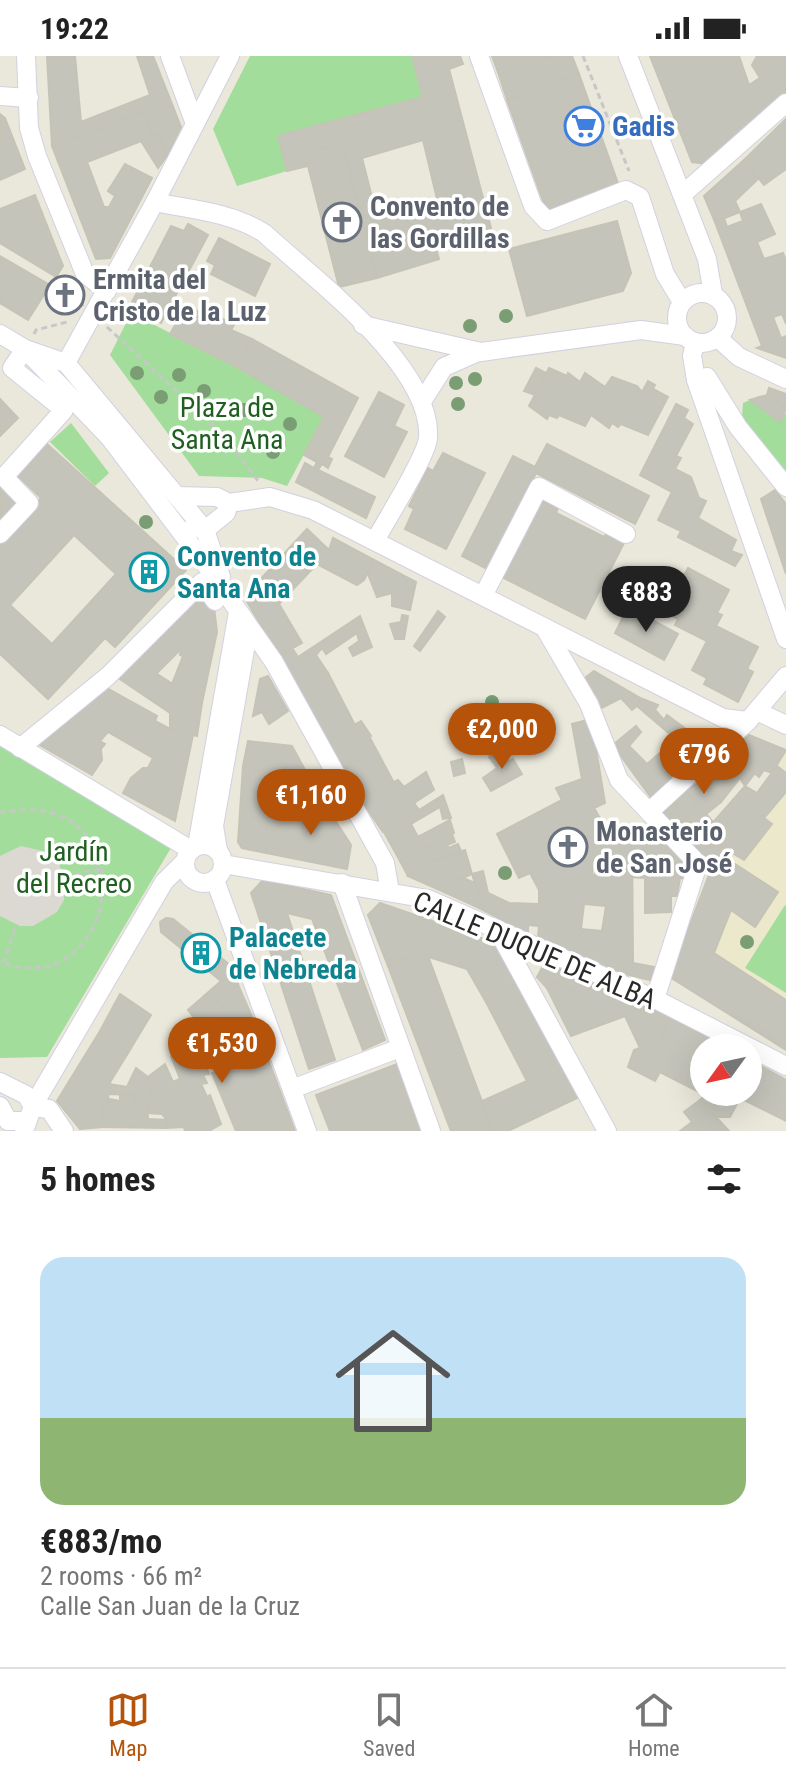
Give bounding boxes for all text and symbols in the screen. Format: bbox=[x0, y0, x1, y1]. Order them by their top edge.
text: 19:22 bbox=[40, 11, 109, 46]
supermarket icon: Gadis bbox=[563, 105, 605, 147]
place label: Gadis bbox=[612, 110, 675, 143]
place label: Convento de las Gordillas bbox=[370, 190, 510, 255]
church icon: Convento de las Gordillas bbox=[321, 201, 363, 243]
place label: Ermita del Cristo de la Luz bbox=[93, 263, 267, 328]
church icon: Ermita del Cristo de la Luz bbox=[44, 274, 86, 316]
park label: Plaza de Santa Ana bbox=[171, 391, 283, 456]
place label: Convento de Santa Ana bbox=[177, 540, 316, 605]
building icon: Convento de Santa Ana bbox=[128, 551, 170, 593]
pin: €883 bbox=[599, 566, 693, 634]
text: €883 bbox=[620, 577, 672, 607]
pin: €2,000 bbox=[437, 703, 567, 771]
text: €2,000 bbox=[466, 714, 538, 744]
pin: €796 bbox=[657, 728, 751, 796]
text: €796 bbox=[678, 739, 730, 769]
pin: €1,160 bbox=[246, 769, 376, 837]
text: €1,160 bbox=[275, 780, 347, 810]
place label: Monasterio de San José bbox=[596, 815, 732, 880]
church icon: Monasterio de San José bbox=[547, 826, 589, 868]
park label: Jardín del Recreo bbox=[16, 835, 132, 900]
street label: CALLE DUQUE DE ALBA bbox=[408, 884, 661, 1017]
place label: Palacete de Nebreda bbox=[229, 921, 357, 986]
building icon: Palacete de Nebreda bbox=[180, 932, 222, 974]
pin: €1,530 bbox=[157, 1017, 287, 1085]
text: €1,530 bbox=[186, 1028, 258, 1058]
north arrow bbox=[690, 1034, 762, 1106]
map controls bbox=[690, 1034, 762, 1106]
icon: filters bbox=[702, 1157, 746, 1201]
text: 5 homes bbox=[40, 1159, 156, 1199]
icon: home bbox=[321, 1309, 465, 1453]
text: €883/mo bbox=[40, 1521, 162, 1561]
text: 2 rooms · 66 m² bbox=[40, 1561, 202, 1591]
text: Calle San Juan de la Cruz bbox=[40, 1591, 300, 1621]
tab: Map bbox=[106, 1688, 150, 1761]
tab: Saved bbox=[363, 1688, 415, 1761]
tab: Home bbox=[628, 1688, 680, 1761]

